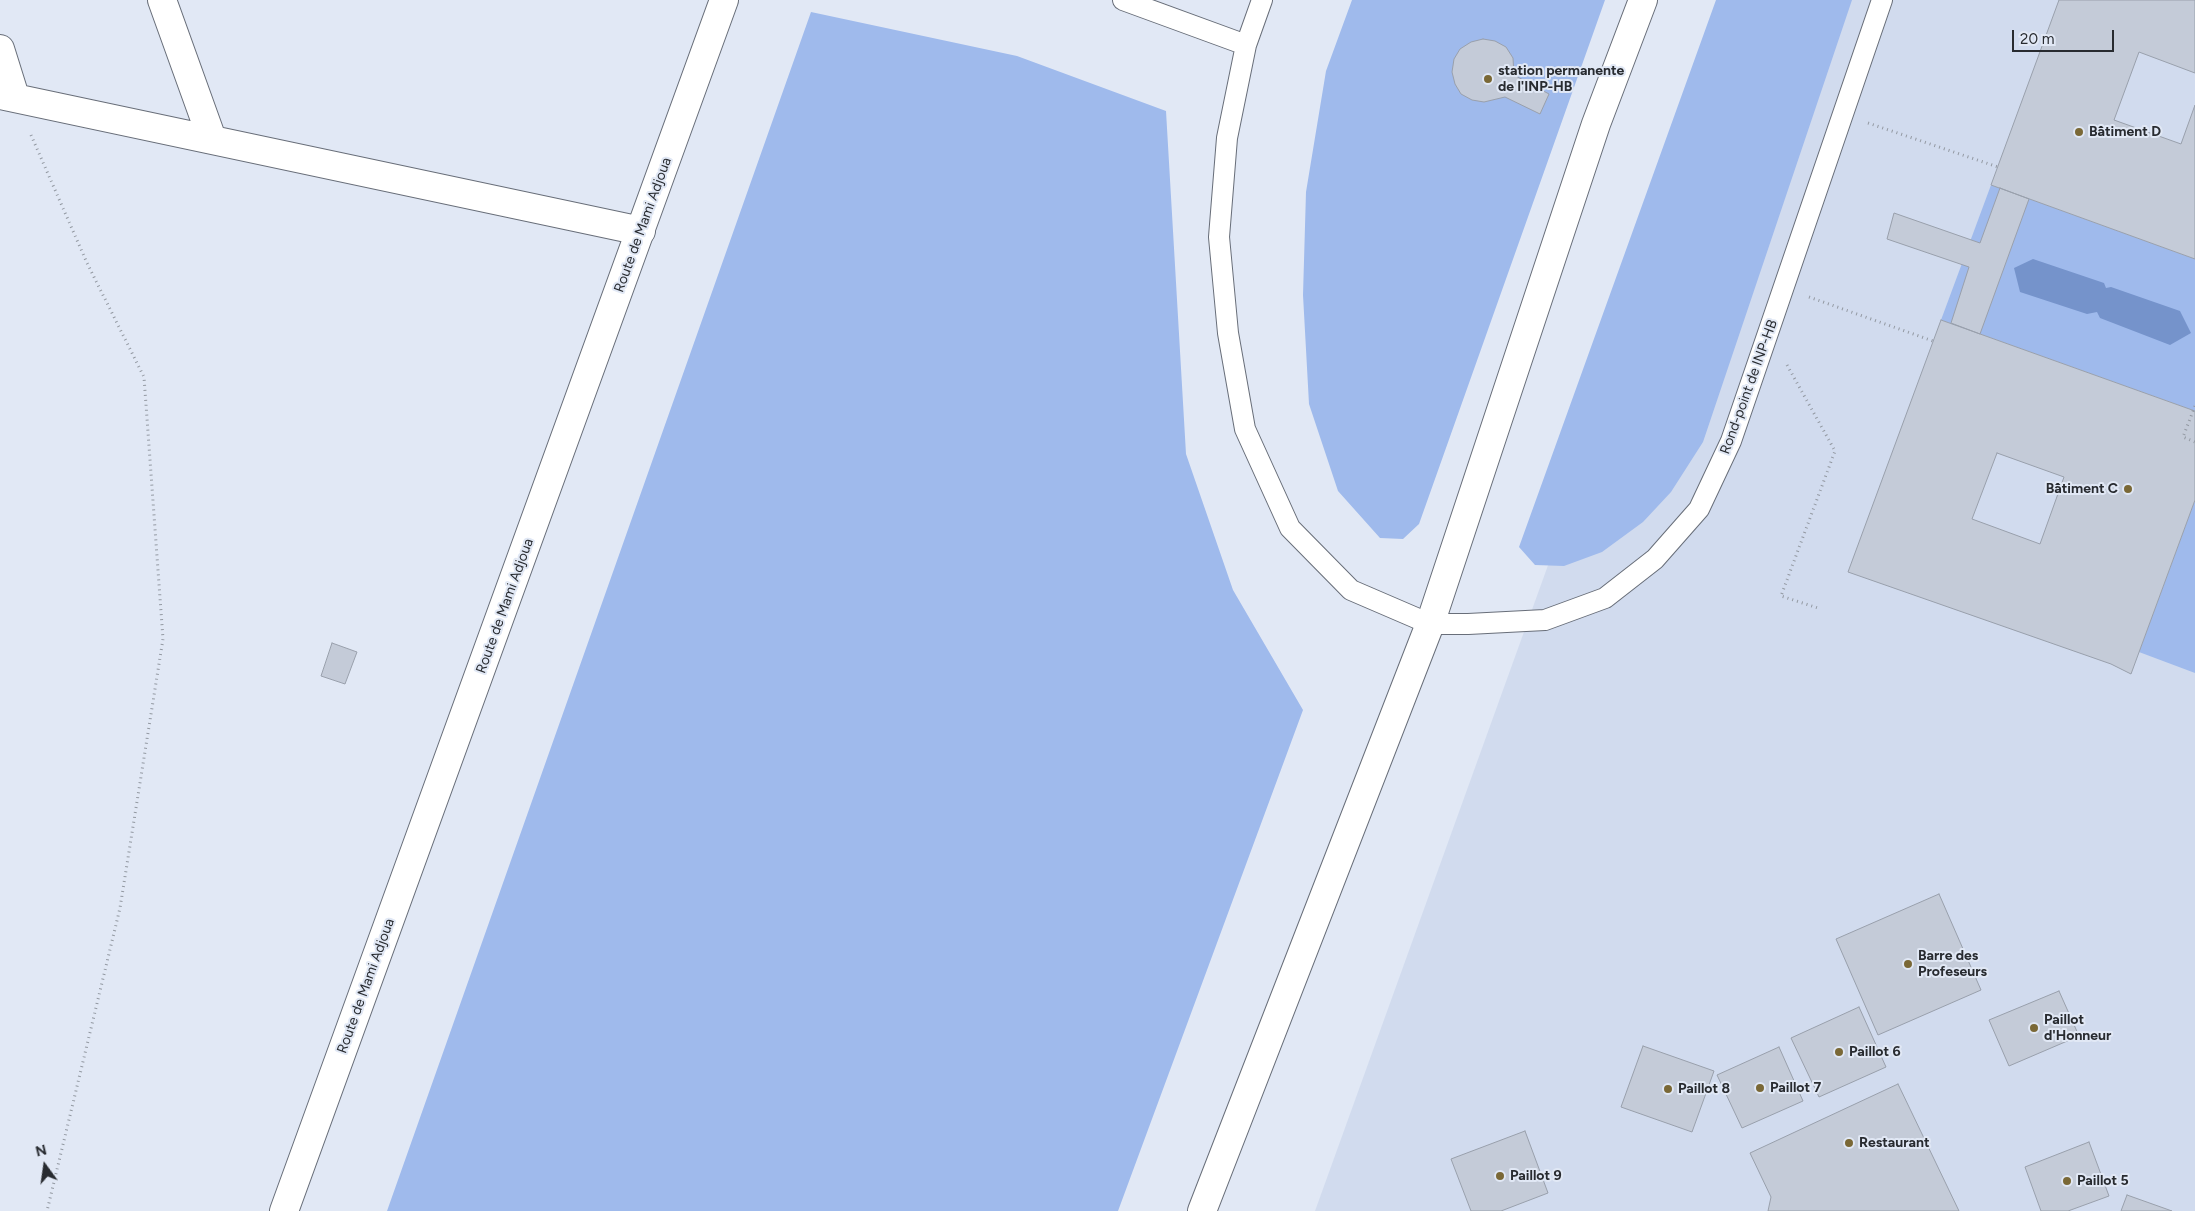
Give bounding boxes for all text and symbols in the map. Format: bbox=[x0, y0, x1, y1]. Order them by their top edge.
scale bar bbox=[2015, 20, 2118, 52]
text: 20 m bbox=[2020, 30, 2054, 48]
place label: station permanente de l'INP-HB bbox=[1498, 63, 1624, 95]
marker: station permanente de l'INP-HB bbox=[1482, 73, 1494, 85]
place label: Bâtiment D bbox=[2089, 124, 2161, 140]
marker: Bâtiment D bbox=[2073, 126, 2085, 138]
street label: Route de Mami Adjoua bbox=[611, 155, 675, 295]
street label: Rond-point de INP-HB bbox=[1717, 317, 1781, 457]
place label: Bâtiment C bbox=[2046, 481, 2118, 497]
marker: Bâtiment C bbox=[2122, 483, 2134, 495]
street label: Route de Mami Adjoua bbox=[473, 536, 537, 676]
street label: Route de Mami Adjoua bbox=[334, 916, 398, 1056]
place label: Barre des Profeseurs bbox=[1918, 948, 1987, 980]
marker: Barre des Profeseurs bbox=[1902, 958, 1914, 970]
place label: Paillot d'Honneur bbox=[2044, 1012, 2111, 1044]
marker: Paillot d'Honneur bbox=[2028, 1022, 2040, 1034]
place label: Paillot 6 bbox=[1849, 1044, 1901, 1060]
marker: Paillot 6 bbox=[1833, 1046, 1845, 1058]
place label: Paillot 7 bbox=[1770, 1080, 1821, 1096]
place label: Paillot 8 bbox=[1678, 1081, 1730, 1097]
marker: Paillot 7 bbox=[1754, 1082, 1766, 1094]
marker: Paillot 8 bbox=[1662, 1083, 1674, 1095]
place label: Restaurant bbox=[1859, 1135, 1930, 1151]
marker: Restaurant bbox=[1843, 1137, 1855, 1149]
north arrow bbox=[20, 1141, 70, 1191]
text: N bbox=[34, 1141, 49, 1161]
place label: Paillot 9 bbox=[1510, 1168, 1562, 1184]
marker: Paillot 9 bbox=[1494, 1170, 1506, 1182]
place label: Paillot 5 bbox=[2077, 1173, 2129, 1189]
marker: Paillot 5 bbox=[2061, 1175, 2073, 1187]

